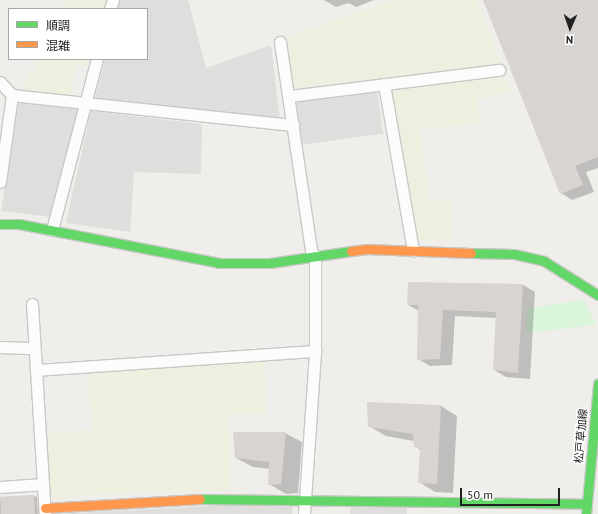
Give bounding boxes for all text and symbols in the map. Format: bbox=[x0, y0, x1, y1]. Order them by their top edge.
legend bbox=[8, 8, 148, 60]
north arrow bbox=[550, 8, 590, 48]
text: 順調 bbox=[46, 18, 70, 33]
text: N bbox=[566, 33, 573, 47]
text: 混雑 bbox=[46, 38, 70, 53]
street label: 松戸草加線 bbox=[572, 408, 590, 464]
scale bar bbox=[462, 480, 562, 506]
text: 50 m bbox=[467, 487, 493, 502]

